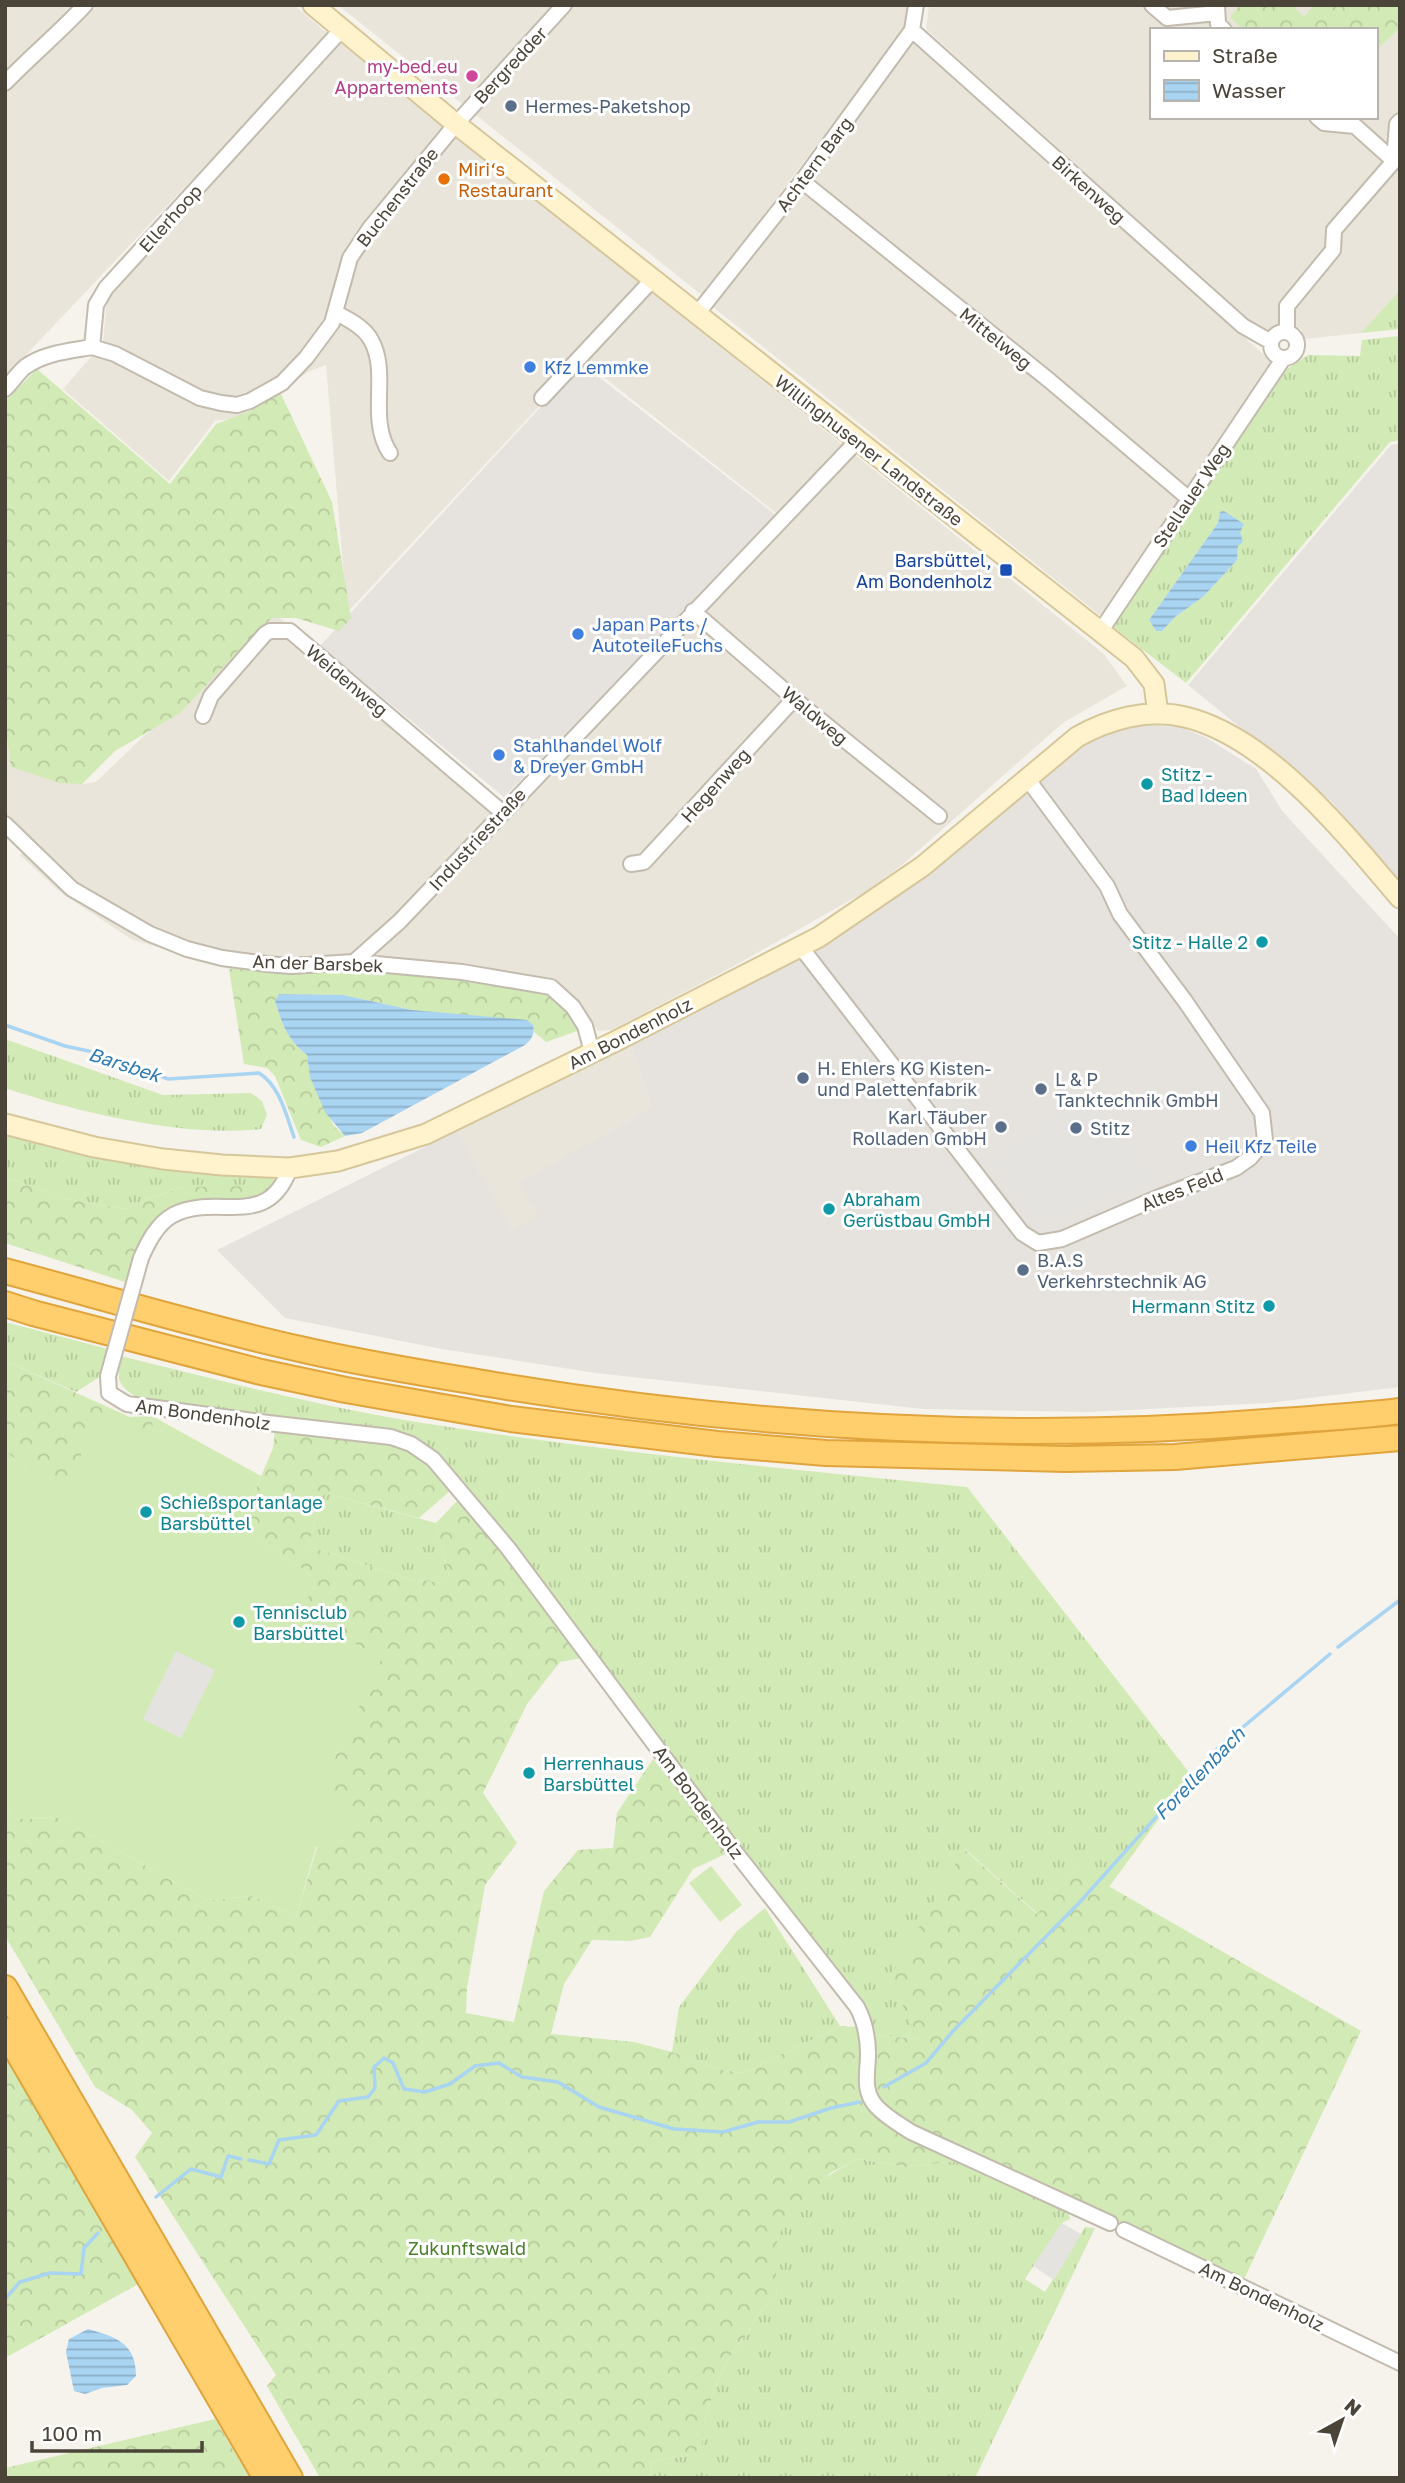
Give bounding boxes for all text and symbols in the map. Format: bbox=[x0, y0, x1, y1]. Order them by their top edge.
street label: Bergredder bbox=[469, 22, 551, 108]
legend bbox=[1150, 28, 1377, 119]
text: Straße bbox=[1212, 42, 1278, 68]
place label: my-bed.eu Appartements bbox=[335, 55, 458, 98]
marker: my-bed.eu Appartements bbox=[464, 68, 480, 84]
text: Wasser bbox=[1212, 77, 1286, 103]
place label: Hermes-Paketshop bbox=[525, 95, 691, 117]
marker: Hermes-Paketshop bbox=[503, 98, 519, 114]
street label: Achtern Barg bbox=[771, 112, 857, 216]
street label: Buchenstraße bbox=[351, 143, 443, 251]
street label: Birkenweg bbox=[1048, 150, 1130, 228]
place label: Miri‘s Restaurant bbox=[458, 158, 553, 201]
marker: Miri‘s Restaurant bbox=[436, 171, 452, 187]
street label: Ellerhoop bbox=[134, 180, 206, 256]
street label: Mittelweg bbox=[955, 302, 1037, 374]
place label: Kfz Lemmke bbox=[544, 356, 649, 378]
marker: Kfz Lemmke bbox=[522, 359, 538, 375]
street label: Willinghusener Landstraße bbox=[770, 370, 968, 530]
street label: Stellauer Weg bbox=[1148, 439, 1234, 551]
place label: Barsbüttel, Am Bondenholz bbox=[856, 549, 992, 592]
marker: Barsbüttel, Am Bondenholz bbox=[998, 562, 1014, 578]
place label: Japan Parts / AutoteileFuchs bbox=[592, 613, 723, 656]
marker: Japan Parts / AutoteileFuchs bbox=[570, 626, 586, 642]
street label: Weidenweg bbox=[302, 639, 392, 721]
street label: Waldweg bbox=[778, 681, 852, 749]
place label: Stahlhandel Wolf & Dreyer GmbH bbox=[513, 734, 662, 777]
street label: Hegenweg bbox=[676, 743, 754, 827]
marker: Stahlhandel Wolf & Dreyer GmbH bbox=[491, 747, 507, 763]
place label: Stitz - Bad Ideen bbox=[1161, 763, 1247, 806]
marker: Stitz - Bad Ideen bbox=[1139, 776, 1155, 792]
street label: Industriestraße bbox=[424, 783, 530, 895]
place label: Stitz - Halle 2 bbox=[1132, 931, 1248, 953]
marker: Stitz - Halle 2 bbox=[1254, 934, 1270, 950]
street label: An der Barsbek bbox=[252, 950, 384, 976]
street label: Am Bondenholz bbox=[564, 992, 696, 1074]
water label: Barsbek bbox=[86, 1042, 166, 1087]
place label: H. Ehlers KG Kisten- und Palettenfabrik bbox=[817, 1057, 991, 1100]
place label: L & P Tanktechnik GmbH bbox=[1055, 1068, 1219, 1111]
marker: H. Ehlers KG Kisten- und Palettenfabrik bbox=[795, 1070, 811, 1086]
marker: L & P Tanktechnik GmbH bbox=[1033, 1081, 1049, 1097]
place label: Karl Täuber Rolladen GmbH bbox=[852, 1106, 987, 1149]
place label: Stitz bbox=[1090, 1117, 1130, 1139]
marker: Karl Täuber Rolladen GmbH bbox=[993, 1119, 1009, 1135]
marker: Stitz bbox=[1068, 1120, 1084, 1136]
place label: Heil Kfz Teile bbox=[1205, 1135, 1317, 1157]
marker: Heil Kfz Teile bbox=[1183, 1138, 1199, 1154]
street label: Altes Feld bbox=[1138, 1163, 1226, 1215]
place label: Abraham Gerüstbau GmbH bbox=[843, 1188, 991, 1231]
marker: Abraham Gerüstbau GmbH bbox=[821, 1201, 837, 1217]
place label: B.A.S Verkehrstechnik AG bbox=[1037, 1249, 1207, 1292]
marker: B.A.S Verkehrstechnik AG bbox=[1015, 1262, 1031, 1278]
place label: Hermann Stitz bbox=[1131, 1295, 1255, 1317]
marker: Hermann Stitz bbox=[1261, 1298, 1277, 1314]
street label: Am Bondenholz bbox=[134, 1394, 272, 1434]
place label: Schießsportanlage Barsbüttel bbox=[160, 1491, 323, 1534]
marker: Schießsportanlage Barsbüttel bbox=[138, 1504, 154, 1520]
place label: Tennisclub Barsbüttel bbox=[253, 1601, 347, 1644]
marker: Tennisclub Barsbüttel bbox=[231, 1614, 247, 1630]
water label: Forellenbach bbox=[1149, 1721, 1250, 1824]
street label: Am Bondenholz bbox=[649, 1741, 749, 1863]
place label: Herrenhaus Barsbüttel bbox=[543, 1752, 644, 1795]
marker: Herrenhaus Barsbüttel bbox=[521, 1765, 537, 1781]
park label: Zukunftswald bbox=[408, 2237, 526, 2259]
street label: Am Bondenholz bbox=[1196, 2256, 1328, 2336]
north arrow bbox=[1307, 2385, 1377, 2455]
text: N bbox=[1340, 2393, 1366, 2420]
scale bar bbox=[32, 2410, 201, 2454]
text: 100 m bbox=[42, 2420, 102, 2446]

